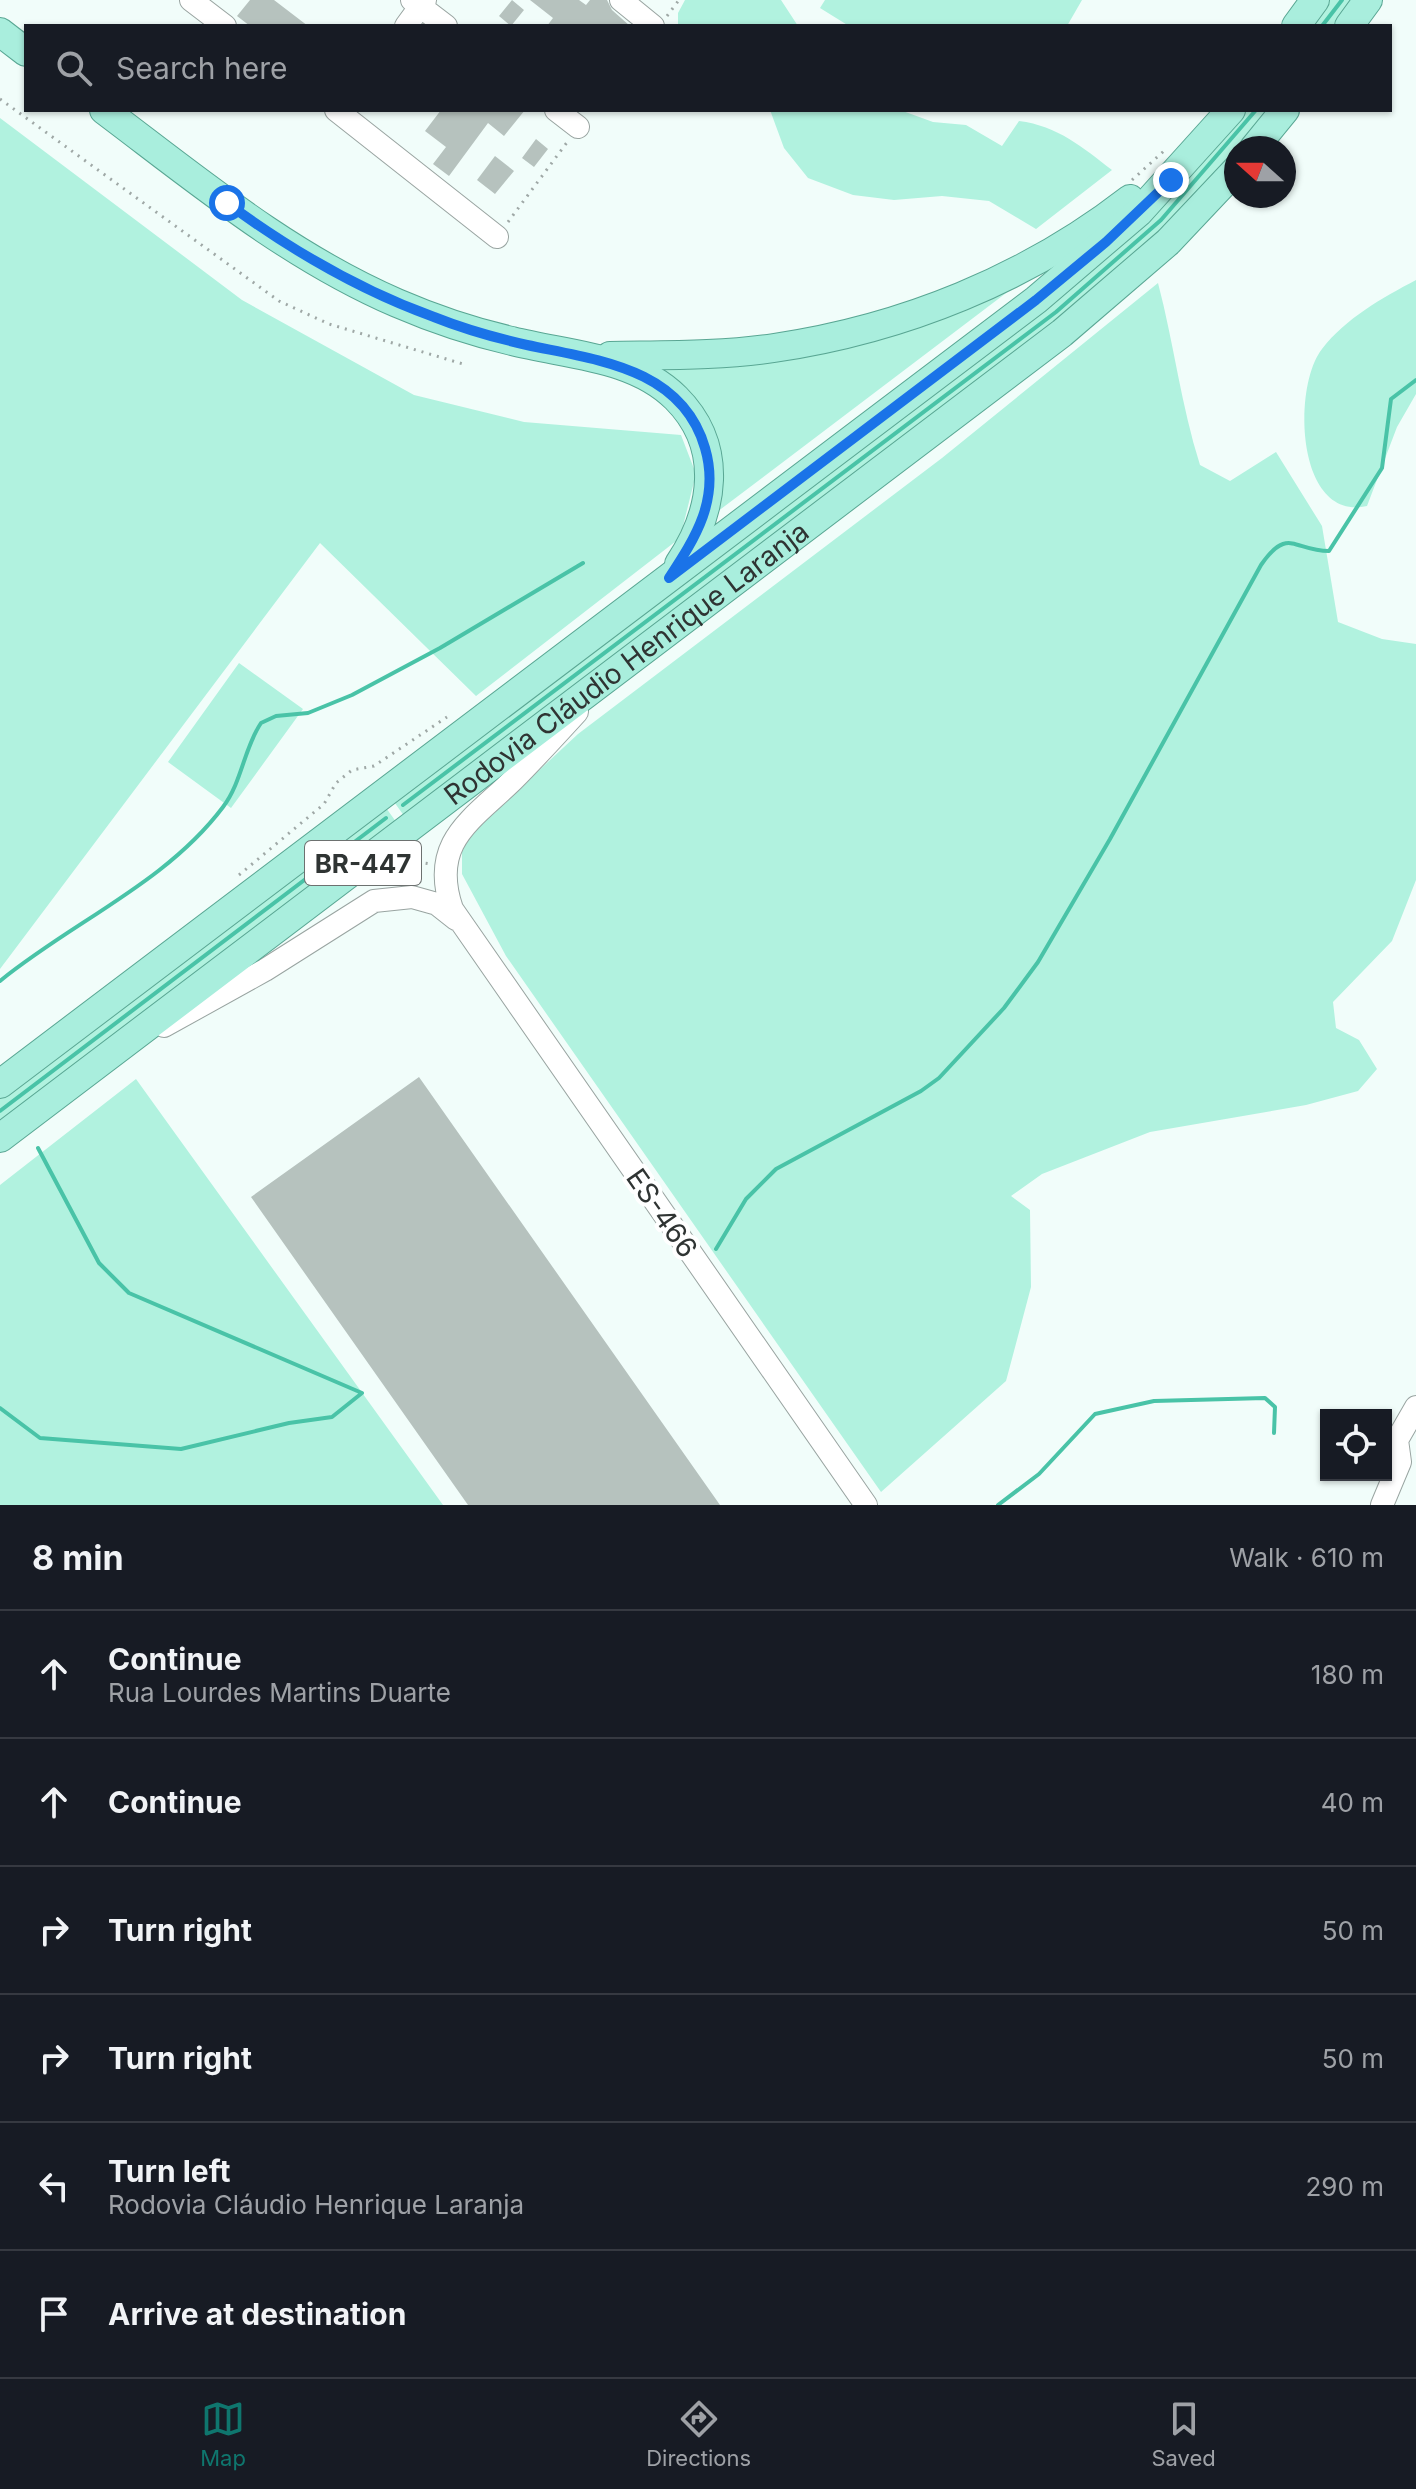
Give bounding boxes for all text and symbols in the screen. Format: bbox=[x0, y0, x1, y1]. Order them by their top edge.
search box bbox=[24, 24, 1392, 112]
icon: search bbox=[52, 46, 96, 90]
text: Search here bbox=[116, 50, 288, 86]
north arrow bbox=[1224, 136, 1296, 208]
route end bbox=[1153, 162, 1189, 198]
route start bbox=[209, 185, 245, 221]
street label: Rodovia Cláudio Henrique Laranja bbox=[437, 514, 815, 812]
road number: BR-447 bbox=[305, 841, 421, 885]
street label: ES-466 bbox=[619, 1162, 705, 1264]
map controls bbox=[1320, 1409, 1392, 1481]
button: locate bbox=[1320, 1409, 1392, 1481]
text: 8 min bbox=[32, 1537, 124, 1578]
text: Walk · 610 m bbox=[1229, 1542, 1384, 1573]
text: Continue bbox=[108, 1641, 242, 1677]
icon: ahead bbox=[32, 1652, 76, 1696]
text: 180 m bbox=[1311, 1659, 1384, 1690]
text: Rua Lourdes Martins Duarte bbox=[108, 1677, 451, 1708]
icon: ahead bbox=[32, 1780, 76, 1824]
text: Continue bbox=[108, 1784, 242, 1820]
text: 40 m bbox=[1321, 1787, 1384, 1818]
icon: right bbox=[32, 1908, 76, 1952]
text: Turn right bbox=[108, 1912, 252, 1948]
text: 50 m bbox=[1322, 1915, 1384, 1946]
icon: right bbox=[32, 2036, 76, 2080]
text: Turn right bbox=[108, 2040, 252, 2076]
text: 50 m bbox=[1322, 2043, 1384, 2074]
text: Turn left bbox=[108, 2153, 230, 2189]
icon: left bbox=[32, 2164, 76, 2208]
text: 290 m bbox=[1306, 2171, 1384, 2202]
text: Rodovia Cláudio Henrique Laranja bbox=[108, 2189, 524, 2220]
icon: arrive bbox=[32, 2292, 76, 2336]
text: Arrive at destination bbox=[108, 2296, 406, 2332]
tab: Map bbox=[200, 2397, 246, 2471]
tab: Directions bbox=[646, 2397, 751, 2471]
tab: Saved bbox=[1151, 2397, 1216, 2471]

